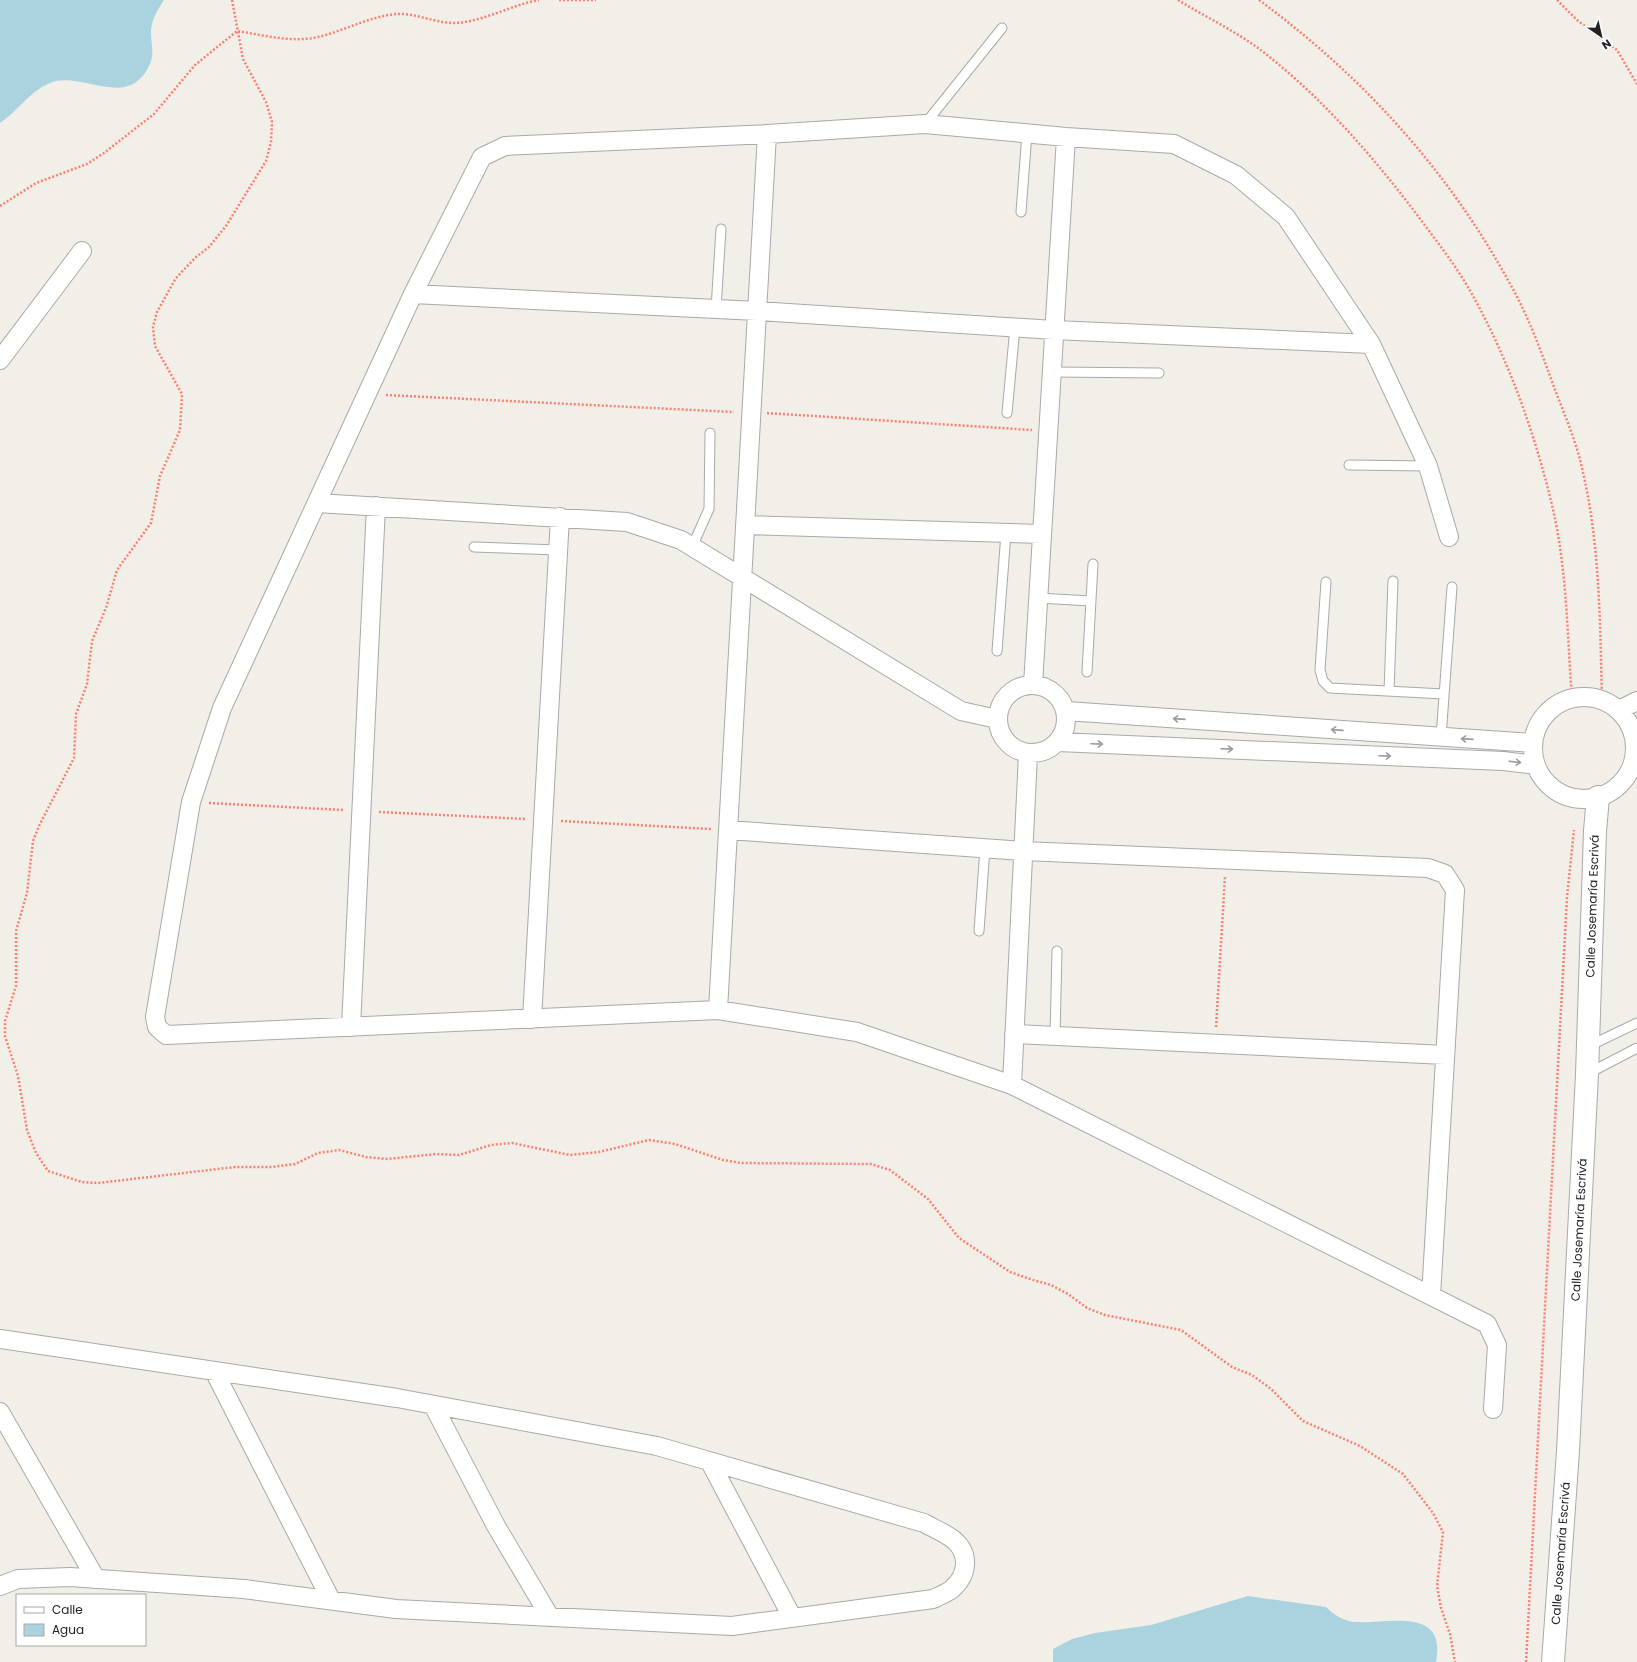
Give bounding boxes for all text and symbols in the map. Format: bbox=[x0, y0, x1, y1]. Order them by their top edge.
north arrow bbox=[1581, 16, 1621, 56]
text: N bbox=[1599, 35, 1614, 53]
one-way arrow bbox=[1173, 715, 1186, 722]
one-way arrow bbox=[1331, 726, 1344, 733]
one-way arrow bbox=[1461, 735, 1474, 742]
one-way arrow bbox=[1090, 740, 1103, 747]
one-way arrow bbox=[1220, 746, 1233, 753]
one-way arrow bbox=[1378, 752, 1391, 760]
one-way arrow bbox=[1508, 758, 1521, 766]
street label: Calle Josemaría Escrivá bbox=[1581, 834, 1603, 978]
street label: Calle Josemaría Escrivá bbox=[1567, 1158, 1591, 1302]
street label: Calle Josemaría Escrivá bbox=[1547, 1481, 1574, 1625]
legend bbox=[16, 1594, 146, 1646]
text: Calle bbox=[52, 1601, 83, 1618]
text: Agua bbox=[52, 1621, 84, 1638]

